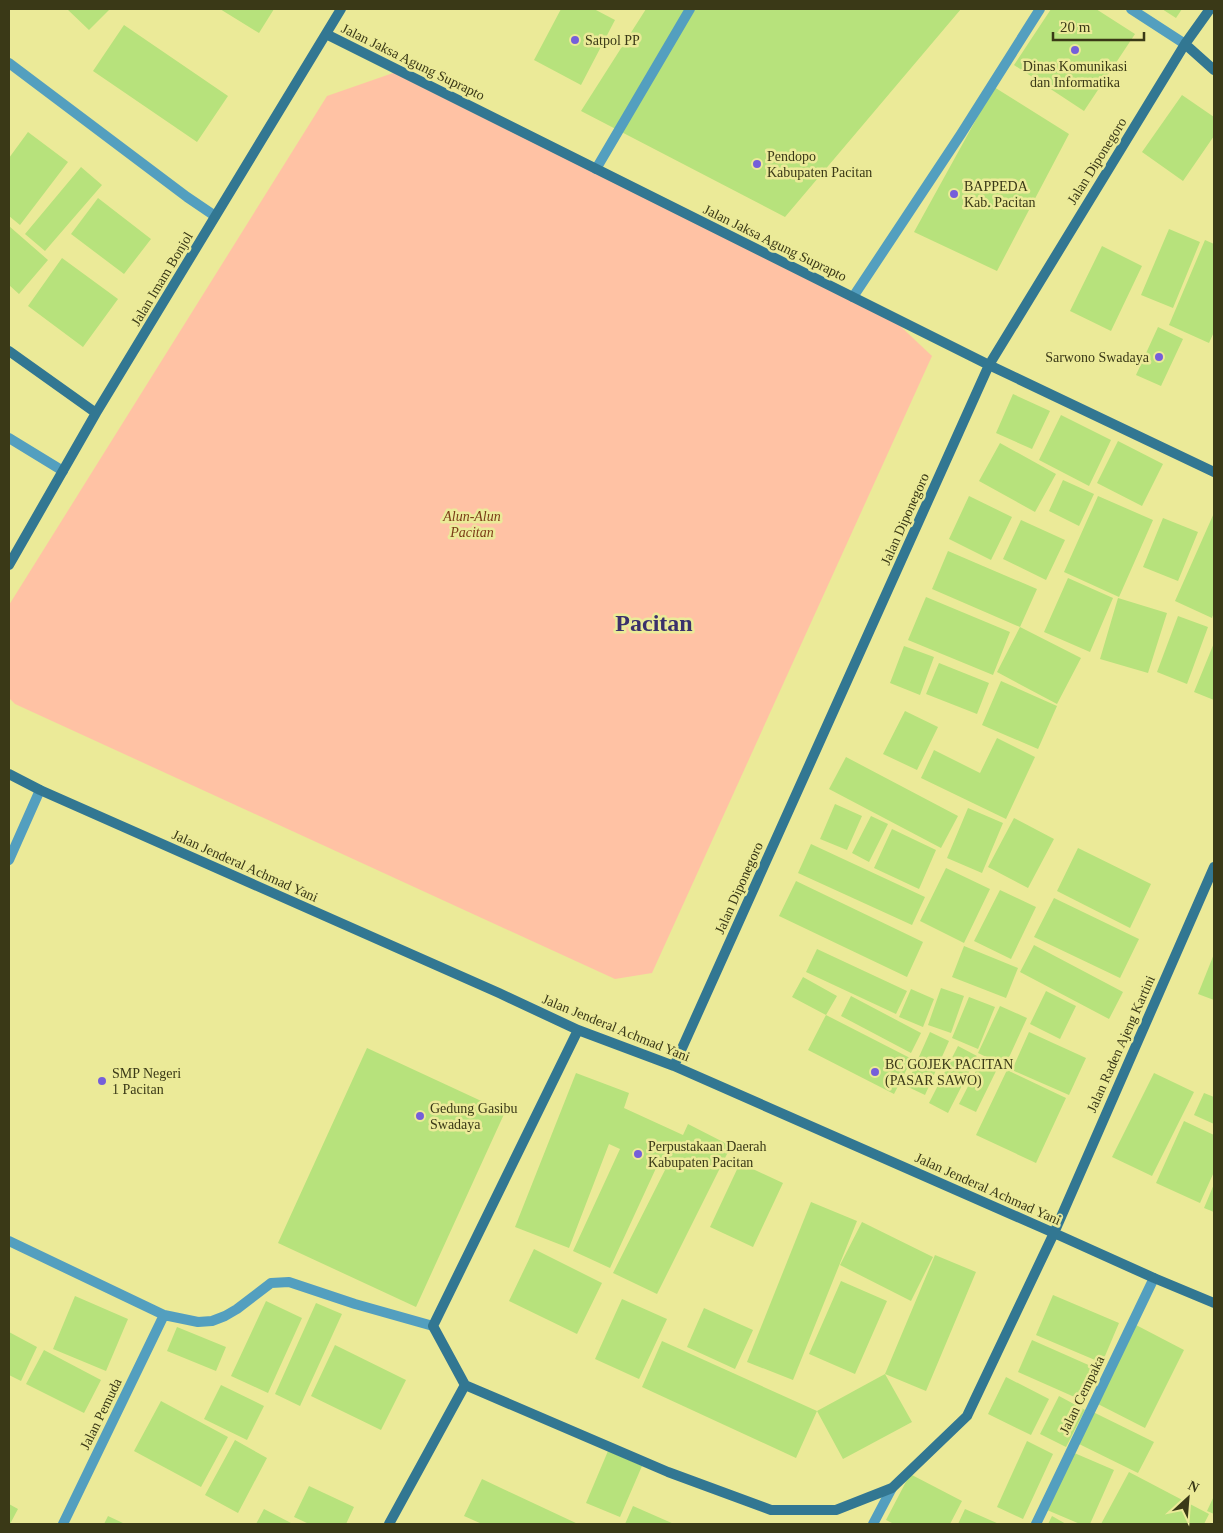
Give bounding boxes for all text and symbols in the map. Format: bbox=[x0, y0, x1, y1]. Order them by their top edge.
scale bar bbox=[1053, 10, 1144, 42]
text: 20 m bbox=[1060, 19, 1091, 35]
street label: Jalan Jaksa Agung Suprapto bbox=[339, 21, 487, 103]
place label: Satpol PP bbox=[585, 33, 640, 48]
marker: Satpol PP bbox=[569, 34, 581, 46]
marker: Dinas Komunikasi dan Informatika bbox=[1069, 44, 1081, 56]
place label: Dinas Komunikasi dan Informatika bbox=[1023, 59, 1127, 90]
street label: Jalan Diponegoro bbox=[1064, 115, 1130, 207]
place label: Pendopo Kabupaten Pacitan bbox=[767, 149, 872, 180]
marker: Pendopo Kabupaten Pacitan bbox=[751, 158, 763, 170]
place label: BAPPEDA Kab. Pacitan bbox=[964, 179, 1036, 210]
marker: BAPPEDA Kab. Pacitan bbox=[948, 188, 960, 200]
street label: Jalan Jaksa Agung Suprapto bbox=[701, 202, 849, 284]
street label: Jalan Imam Bonjol bbox=[128, 229, 196, 329]
place label: Sarwono Swadaya bbox=[1045, 350, 1150, 365]
marker: Sarwono Swadaya bbox=[1153, 351, 1165, 363]
street label: Jalan Diponegoro bbox=[878, 471, 932, 567]
park label: Alun-Alun Pacitan bbox=[442, 509, 501, 540]
district label: Pacitan bbox=[615, 610, 693, 636]
street label: Jalan Jenderal Achmad Yani bbox=[170, 827, 320, 905]
street label: Jalan Diponegoro bbox=[712, 840, 766, 936]
street label: Jalan Raden Ajeng Kartini bbox=[1084, 973, 1158, 1115]
street label: Jalan Jenderal Achmad Yani bbox=[540, 991, 692, 1065]
place label: BC GOJEK PACITAN (PASAR SAWO) bbox=[885, 1057, 1013, 1089]
place label: SMP Negeri 1 Pacitan bbox=[112, 1066, 181, 1097]
marker: BC GOJEK PACITAN (PASAR SAWO) bbox=[869, 1066, 881, 1078]
marker: SMP Negeri 1 Pacitan bbox=[96, 1075, 108, 1087]
place label: Gedung Gasibu Swadaya bbox=[430, 1101, 518, 1132]
marker: Gedung Gasibu Swadaya bbox=[414, 1110, 426, 1122]
place label: Perpustakaan Daerah Kabupaten Pacitan bbox=[648, 1139, 767, 1170]
marker: Perpustakaan Daerah Kabupaten Pacitan bbox=[632, 1148, 644, 1160]
street label: Jalan Jenderal Achmad Yani bbox=[913, 1150, 1063, 1228]
street label: Jalan Cempaka bbox=[1057, 1353, 1108, 1437]
street label: Jalan Pemuda bbox=[77, 1375, 125, 1452]
north arrow bbox=[1163, 1473, 1213, 1523]
text: N bbox=[1186, 1478, 1201, 1496]

